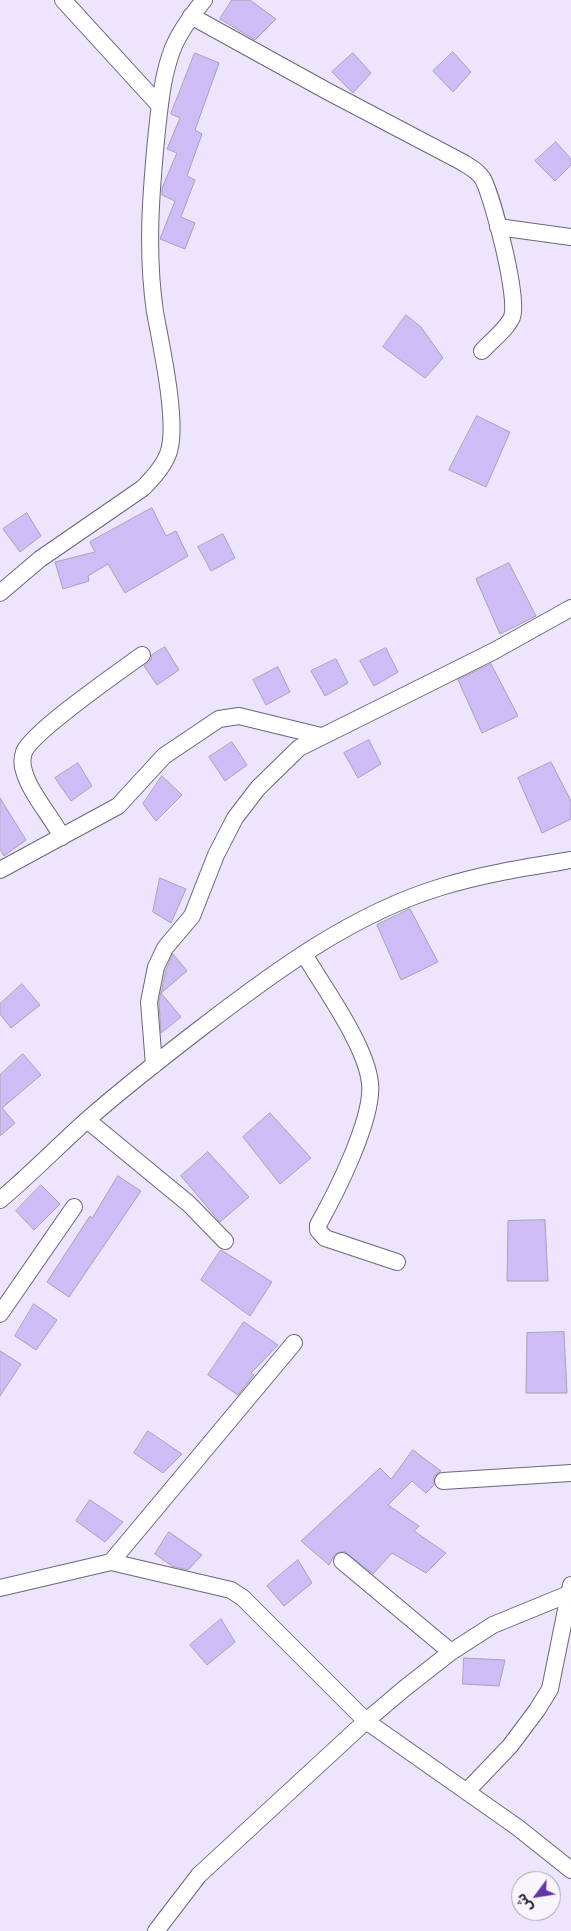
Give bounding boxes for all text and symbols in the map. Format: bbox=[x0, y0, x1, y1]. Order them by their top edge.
north arrow bbox=[511, 1871, 561, 1921]
text: ش bbox=[512, 1891, 536, 1916]

